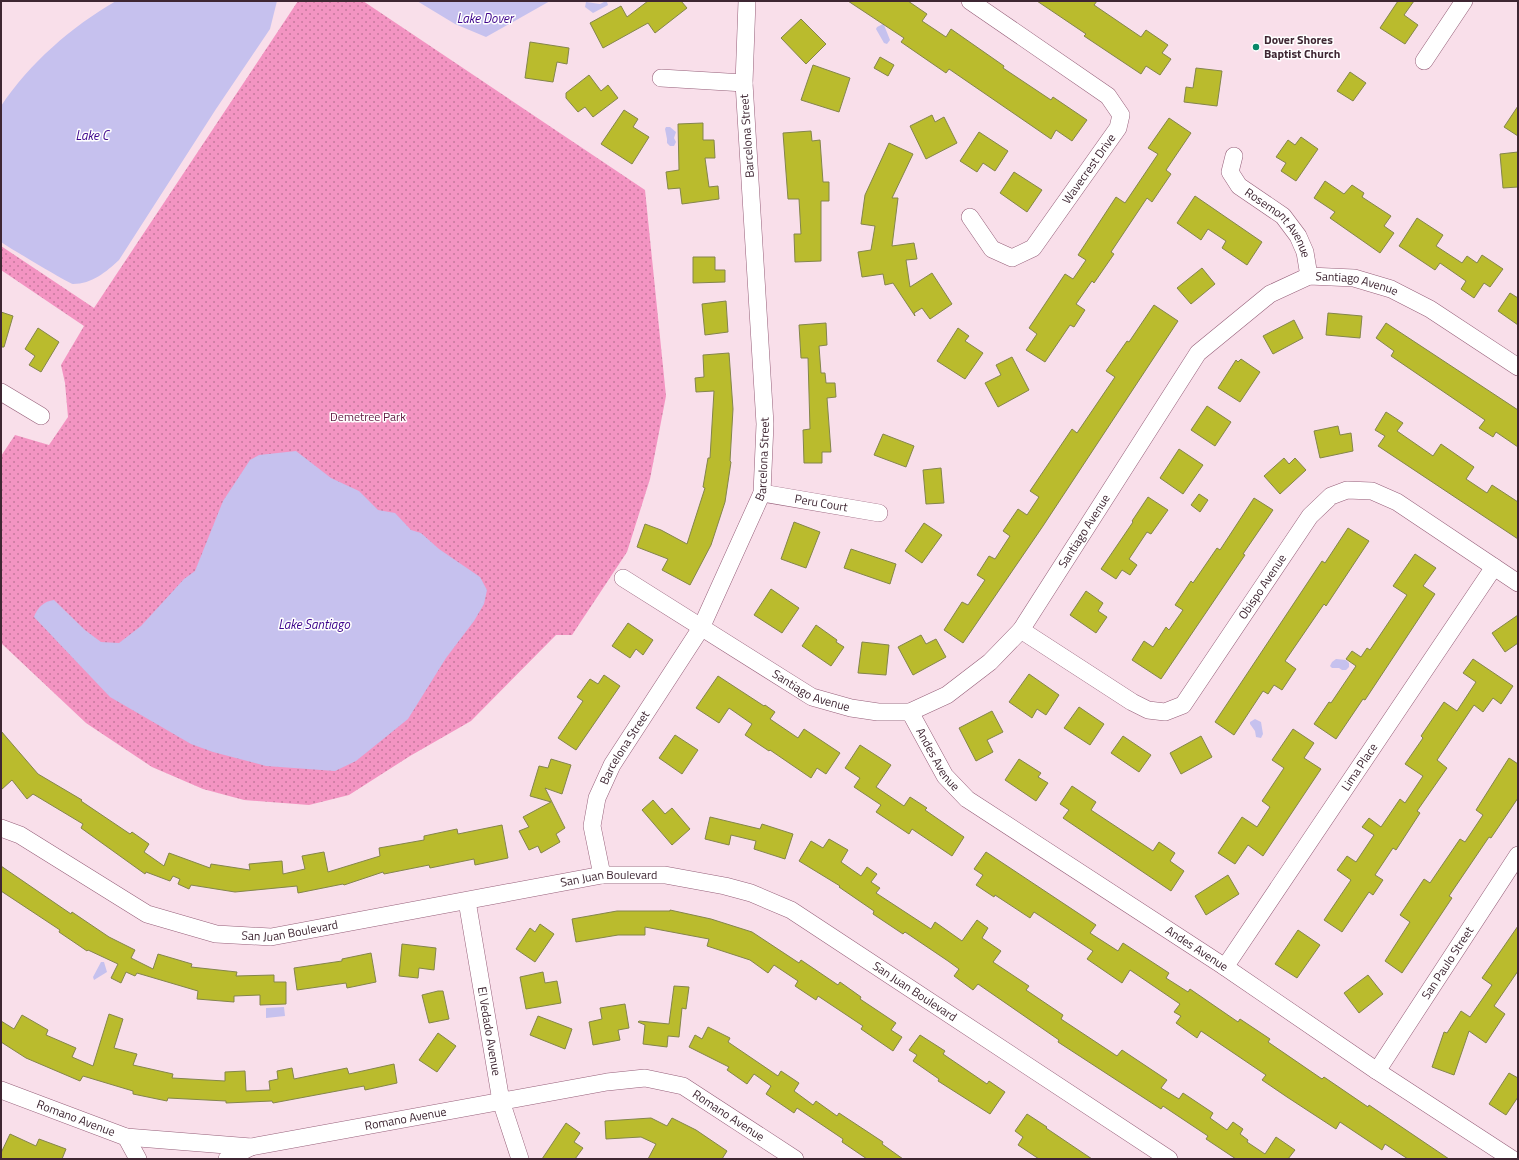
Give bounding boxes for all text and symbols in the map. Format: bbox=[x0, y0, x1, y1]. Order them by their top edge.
water label: Lake Dover bbox=[457, 8, 515, 28]
place label: Dover Shores Baptist Church bbox=[1264, 30, 1340, 63]
marker: Dover Shores Baptist Church bbox=[1251, 42, 1261, 52]
street label: Barcelona Street bbox=[734, 93, 759, 178]
water label: Lake C bbox=[75, 125, 111, 145]
street label: Wavecrest Drive bbox=[1057, 130, 1120, 208]
street label: Rosemont Avenue bbox=[1241, 183, 1316, 259]
street label: Santiago Avenue bbox=[1315, 266, 1402, 300]
park label: Demetree Park bbox=[330, 407, 406, 426]
street label: Barcelona Street bbox=[750, 416, 774, 504]
street label: Peru Court bbox=[793, 489, 850, 517]
street label: Santiago Avenue bbox=[1053, 490, 1115, 572]
street label: Obispo Avenue bbox=[1233, 550, 1291, 623]
water label: Lake Santiago bbox=[278, 614, 350, 634]
street label: Santiago Avenue bbox=[769, 664, 852, 716]
street label: Barcelona Street bbox=[594, 706, 654, 788]
street label: Andes Avenue bbox=[911, 724, 965, 795]
street label: Lima Place bbox=[1336, 739, 1382, 795]
street label: San Juan Boulevard bbox=[559, 865, 657, 892]
street label: San Juan Boulevard bbox=[241, 915, 340, 946]
street label: Andes Avenue bbox=[1162, 921, 1232, 976]
street label: San Paulo Street bbox=[1416, 922, 1478, 1003]
street label: San Juan Boulevard bbox=[869, 956, 961, 1026]
street label: El Vedado Avenue bbox=[473, 985, 507, 1077]
street label: Romano Avenue bbox=[689, 1085, 768, 1146]
street label: Romano Avenue bbox=[34, 1094, 118, 1141]
street label: Romano Avenue bbox=[363, 1102, 448, 1135]

